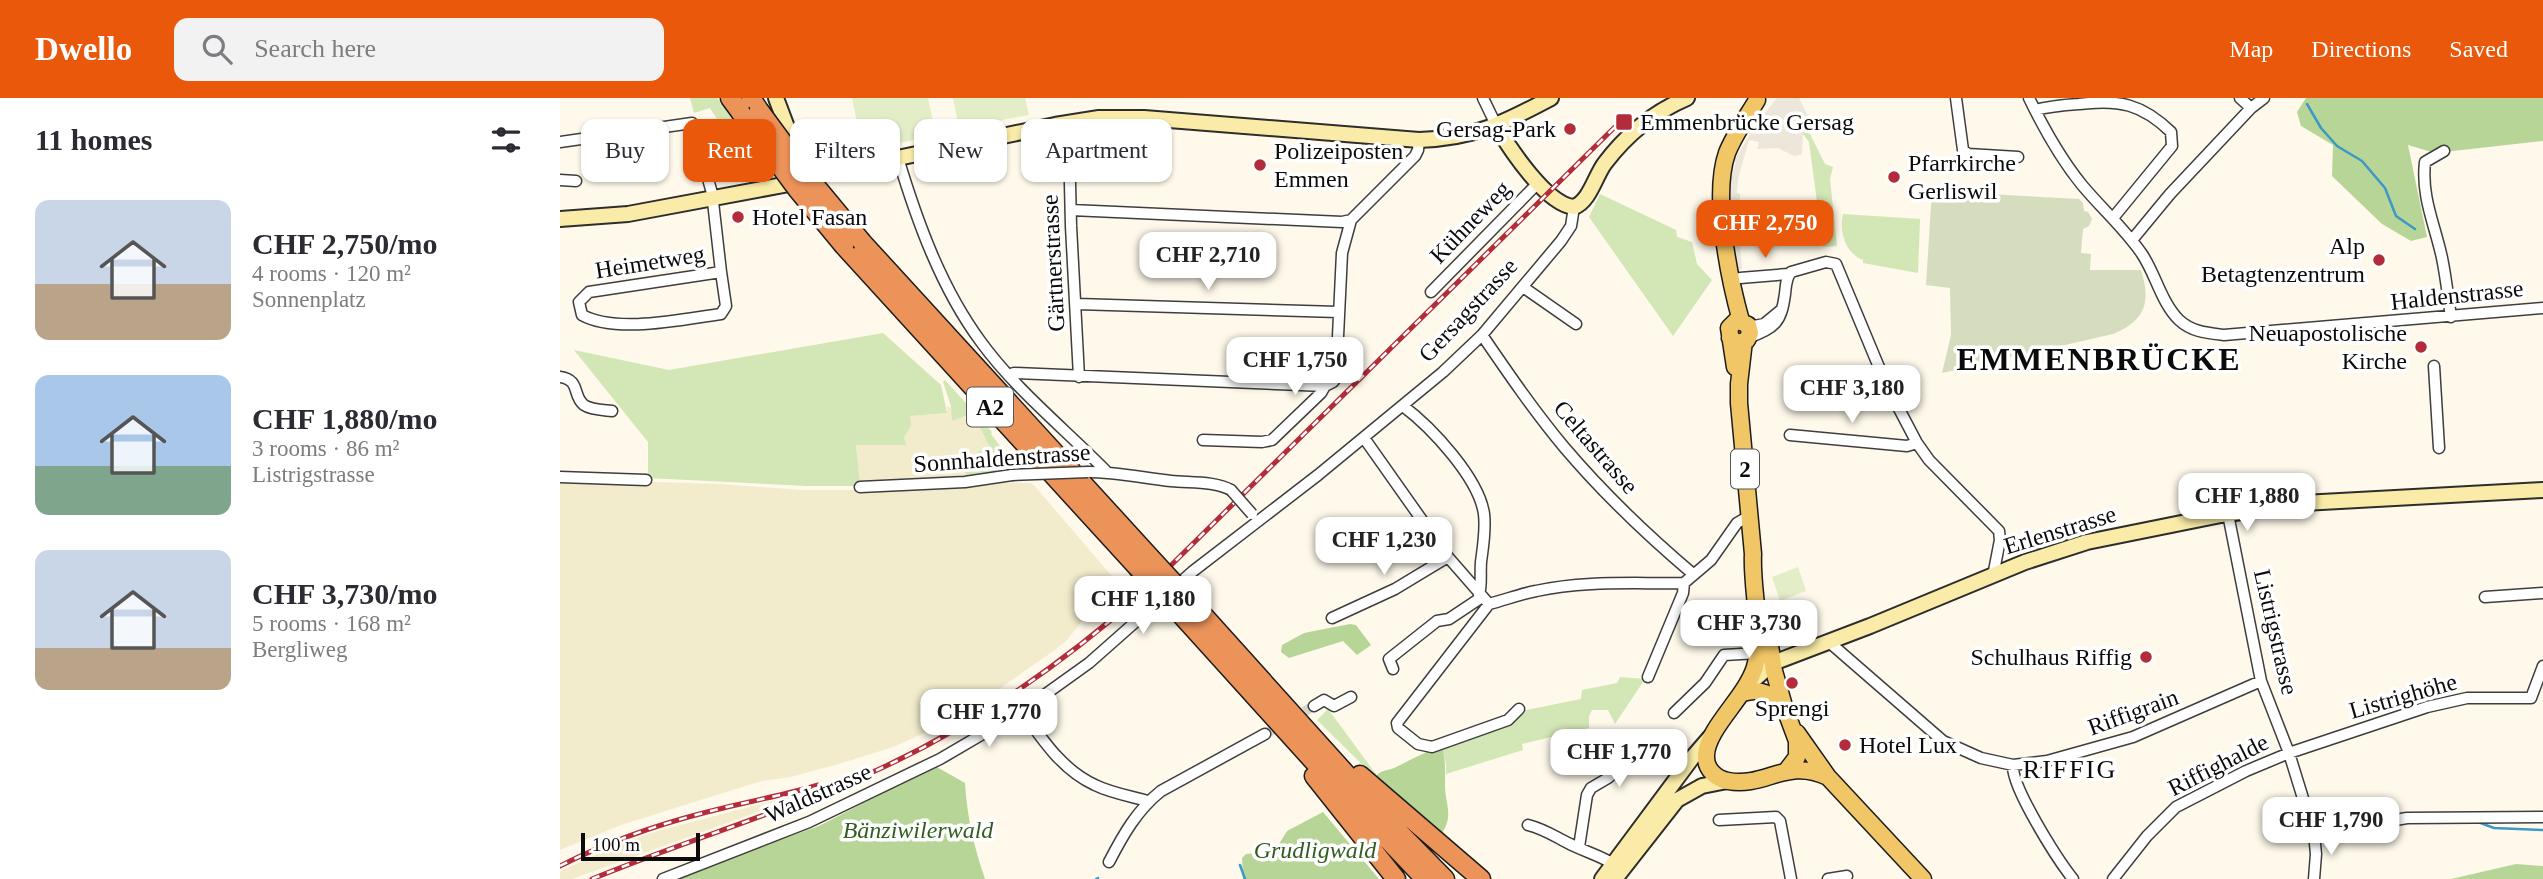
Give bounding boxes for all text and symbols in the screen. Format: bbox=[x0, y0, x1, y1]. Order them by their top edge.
search box bbox=[174, 18, 664, 81]
icon: search bbox=[198, 30, 236, 68]
text: Dwello bbox=[35, 31, 132, 67]
text: Search here bbox=[254, 34, 376, 63]
text: Map bbox=[2229, 36, 2273, 62]
text: Directions bbox=[2311, 36, 2411, 62]
text: Saved bbox=[2449, 36, 2508, 62]
place label: Emmenbrücke Gersag bbox=[1640, 109, 1854, 135]
marker: Emmenbrücke Gersag bbox=[1614, 112, 1634, 132]
place label: Gersag-Park bbox=[1436, 116, 1556, 142]
chip: Buy bbox=[581, 119, 669, 182]
chip: Rent bbox=[683, 119, 776, 182]
chip: Filters bbox=[790, 119, 900, 182]
chip: New bbox=[914, 119, 1007, 182]
chip: Apartment bbox=[1021, 119, 1172, 182]
icon: filters bbox=[487, 121, 525, 159]
marker: Gersag-Park bbox=[1562, 121, 1578, 137]
text: 11 homes bbox=[35, 123, 153, 156]
place label: Polizeiposten Emmen bbox=[1274, 138, 1403, 192]
place label: Pfarrkirche Gerliswil bbox=[1908, 150, 2016, 204]
marker: Polizeiposten Emmen bbox=[1252, 157, 1268, 173]
marker: Pfarrkirche Gerliswil bbox=[1886, 169, 1902, 185]
street label: Kühneweg bbox=[1425, 176, 1515, 268]
street label: Gärtnerstrasse bbox=[1036, 194, 1070, 332]
pin: CHF 2,750 bbox=[1685, 200, 1845, 260]
place label: Hotel Fasan bbox=[752, 204, 867, 230]
marker: Hotel Fasan bbox=[730, 209, 746, 225]
text: CHF 2,750 bbox=[1712, 210, 1818, 235]
text: CHF 2,750/mo bbox=[252, 227, 438, 260]
icon: home bbox=[91, 228, 175, 312]
pin: CHF 2,710 bbox=[1128, 232, 1288, 292]
place label: Alp Betagtenzentrum bbox=[2201, 233, 2365, 287]
street label: Heimetweg bbox=[593, 241, 707, 283]
text: CHF 2,710 bbox=[1155, 242, 1261, 267]
marker: Alp Betagtenzentrum bbox=[2371, 252, 2387, 268]
street label: Gersagstrasse bbox=[1413, 253, 1523, 367]
text: 4 rooms · 120 m² bbox=[252, 261, 411, 286]
street label: Haldenstrasse bbox=[2389, 275, 2525, 315]
text: Sonnenplatz bbox=[252, 287, 366, 312]
place label: Neuapostolische Kirche bbox=[2248, 320, 2407, 374]
pin: CHF 1,750 bbox=[1215, 338, 1375, 397]
marker: Neuapostolische Kirche bbox=[2413, 339, 2429, 355]
district label: EMMENBRÜCKE bbox=[1956, 341, 2242, 377]
text: CHF 1,750 bbox=[1242, 347, 1348, 372]
pin: CHF 3,180 bbox=[1772, 366, 1932, 425]
text: CHF 3,180 bbox=[1799, 375, 1905, 400]
road number: A2 bbox=[967, 388, 1013, 426]
street label: Celtastrasse bbox=[1549, 395, 1643, 499]
text: CHF 1,880/mo bbox=[252, 402, 438, 435]
icon: home bbox=[91, 403, 175, 487]
text: 3 rooms · 86 m² bbox=[252, 436, 399, 461]
street label: Sonnhaldenstrasse bbox=[913, 439, 1091, 477]
road number: 2 bbox=[1731, 450, 1759, 488]
text: Listrigstrasse bbox=[252, 462, 375, 487]
pin: CHF 1,880 bbox=[2167, 474, 2327, 533]
text: CHF 1,880 bbox=[2194, 483, 2300, 508]
street label: Erlenstrasse bbox=[2001, 501, 2119, 559]
pin: CHF 1,230 bbox=[1304, 518, 1464, 577]
text: CHF 1,230 bbox=[1331, 527, 1437, 552]
street label: Listrigstrasse bbox=[2249, 567, 2303, 697]
pin: CHF 1,180 bbox=[1063, 576, 1223, 636]
text: CHF 3,730/mo bbox=[252, 577, 438, 610]
icon: home bbox=[91, 578, 175, 662]
text: CHF 1,180 bbox=[1090, 586, 1196, 611]
pin: CHF 3,730 bbox=[1669, 601, 1829, 660]
text: CHF 3,730 bbox=[1696, 610, 1802, 635]
text: 5 rooms · 168 m² bbox=[252, 611, 411, 636]
text: Bergliweg bbox=[252, 637, 347, 662]
place label: Schulhaus Riffig bbox=[1970, 644, 2132, 670]
marker: Schulhaus Riffig bbox=[2138, 649, 2154, 665]
street label: Listrighöhe bbox=[2346, 668, 2460, 724]
marker: Sprengi bbox=[1784, 675, 1800, 691]
street label: Riffigrain bbox=[2084, 684, 2182, 740]
pin: CHF 1,770 bbox=[909, 690, 1069, 749]
place label: Sprengi bbox=[1755, 695, 1830, 721]
text: CHF 1,770 bbox=[936, 699, 1042, 724]
street label: Riffighalde bbox=[2164, 729, 2272, 801]
pin: CHF 1,770 bbox=[1539, 730, 1699, 789]
place label: Hotel Lux bbox=[1859, 732, 1957, 758]
marker: Hotel Lux bbox=[1837, 737, 1853, 753]
text: CHF 1,770 bbox=[1566, 739, 1672, 764]
district label: RIFFIG bbox=[2023, 755, 2117, 784]
street label: Waldstrasse bbox=[761, 758, 875, 828]
pin: CHF 1,790 bbox=[2251, 798, 2411, 857]
text: CHF 1,790 bbox=[2278, 807, 2384, 832]
park label: Bänziwilerwald bbox=[843, 817, 994, 843]
scale bar bbox=[581, 830, 700, 862]
text: 100 m bbox=[592, 834, 640, 855]
park label: Grudligwald bbox=[1254, 837, 1377, 863]

